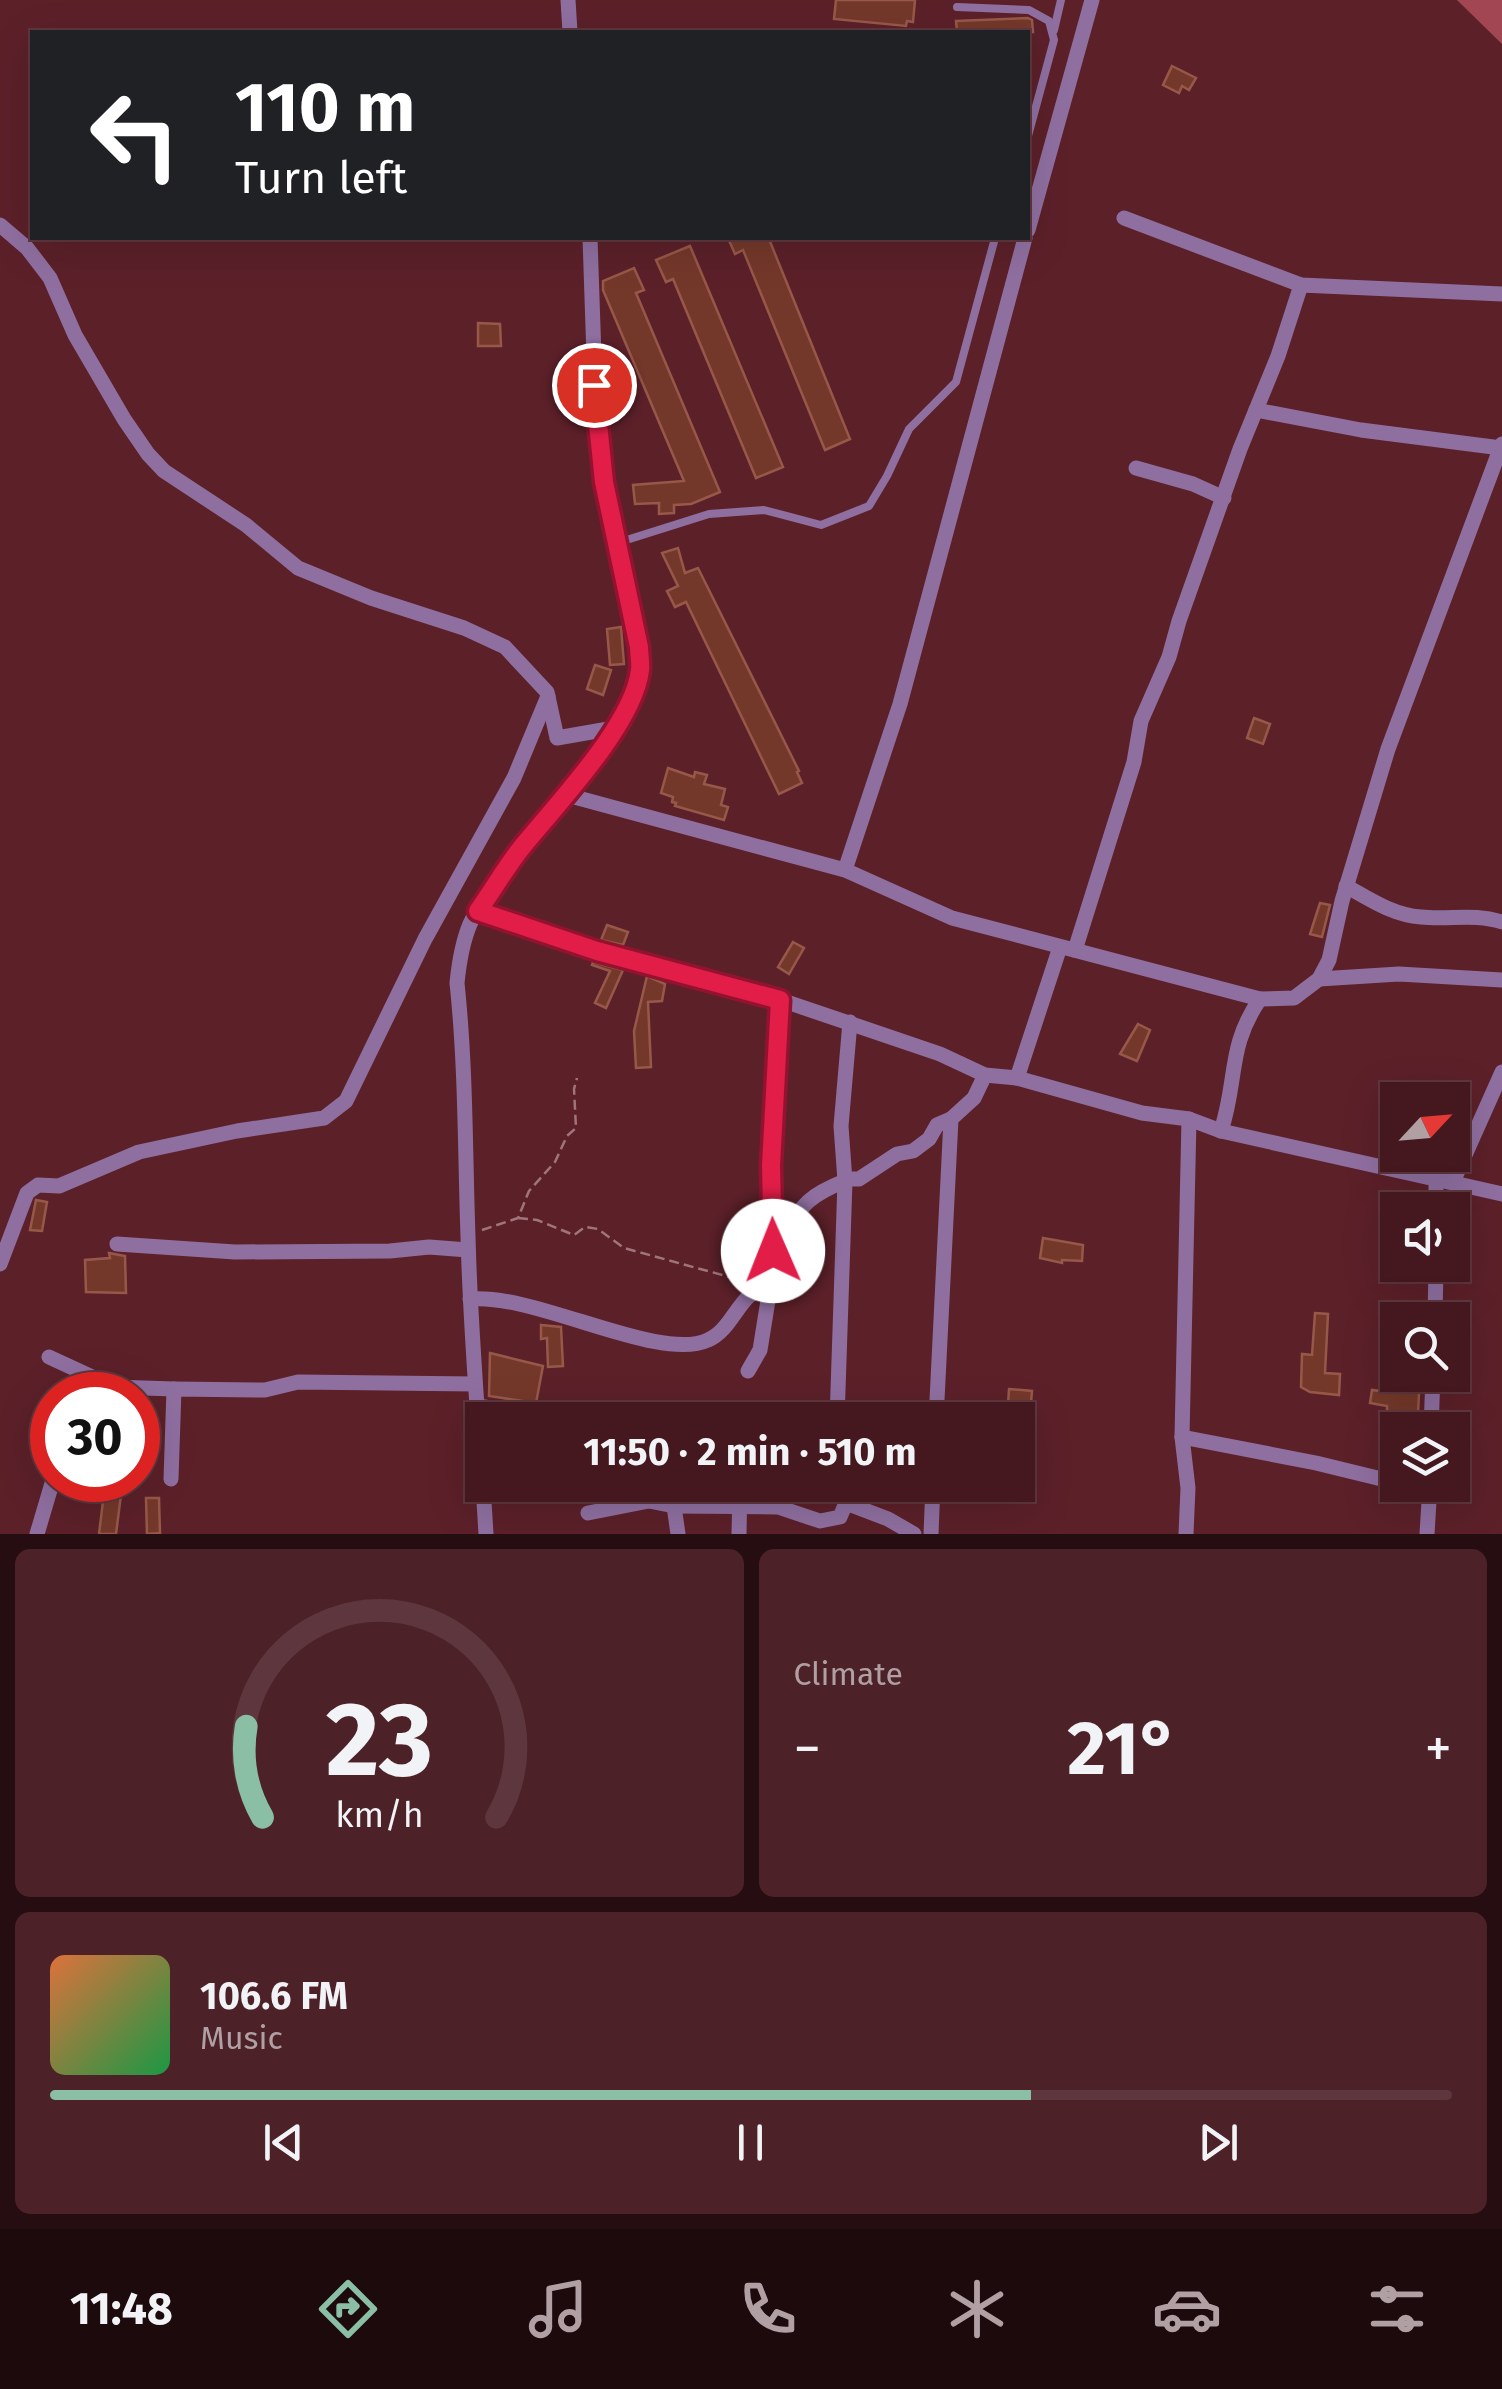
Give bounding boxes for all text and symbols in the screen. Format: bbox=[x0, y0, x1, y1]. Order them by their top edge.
text: 110 m bbox=[235, 66, 415, 150]
icon: left bbox=[70, 70, 200, 200]
text: Turn left bbox=[235, 151, 407, 205]
pin bbox=[552, 343, 637, 428]
icon: arrive bbox=[567, 358, 622, 413]
north arrow bbox=[1380, 1082, 1470, 1172]
map controls bbox=[1380, 1082, 1470, 1502]
button: sound bbox=[1380, 1192, 1470, 1282]
position arrow bbox=[721, 1199, 825, 1303]
button: search bbox=[1380, 1302, 1470, 1392]
speed limit sign: 30 bbox=[30, 1372, 160, 1502]
button: layers bbox=[1380, 1412, 1470, 1502]
text: 11:50 · 2 min · 510 m bbox=[583, 1429, 917, 1475]
text: Climate bbox=[794, 1655, 903, 1693]
text: 23 bbox=[326, 1678, 433, 1803]
text: 21° bbox=[1067, 1704, 1178, 1794]
text: − bbox=[794, 1716, 821, 1782]
text: + bbox=[1425, 1716, 1452, 1782]
text: km/h bbox=[335, 1794, 423, 1836]
text: 106.6 FM bbox=[200, 1973, 348, 2019]
text: Music bbox=[200, 2019, 283, 2057]
icon: previous bbox=[256, 2115, 311, 2170]
icon: pause bbox=[723, 2115, 778, 2170]
icon: next bbox=[1191, 2115, 1246, 2170]
icon: directions bbox=[313, 2274, 383, 2344]
icon: music bbox=[523, 2274, 593, 2344]
icon: phone bbox=[733, 2274, 803, 2344]
icon: climate bbox=[942, 2274, 1012, 2344]
icon: car bbox=[1152, 2274, 1222, 2344]
icon: filters bbox=[1362, 2274, 1432, 2344]
text: 11:48 bbox=[70, 2282, 173, 2336]

